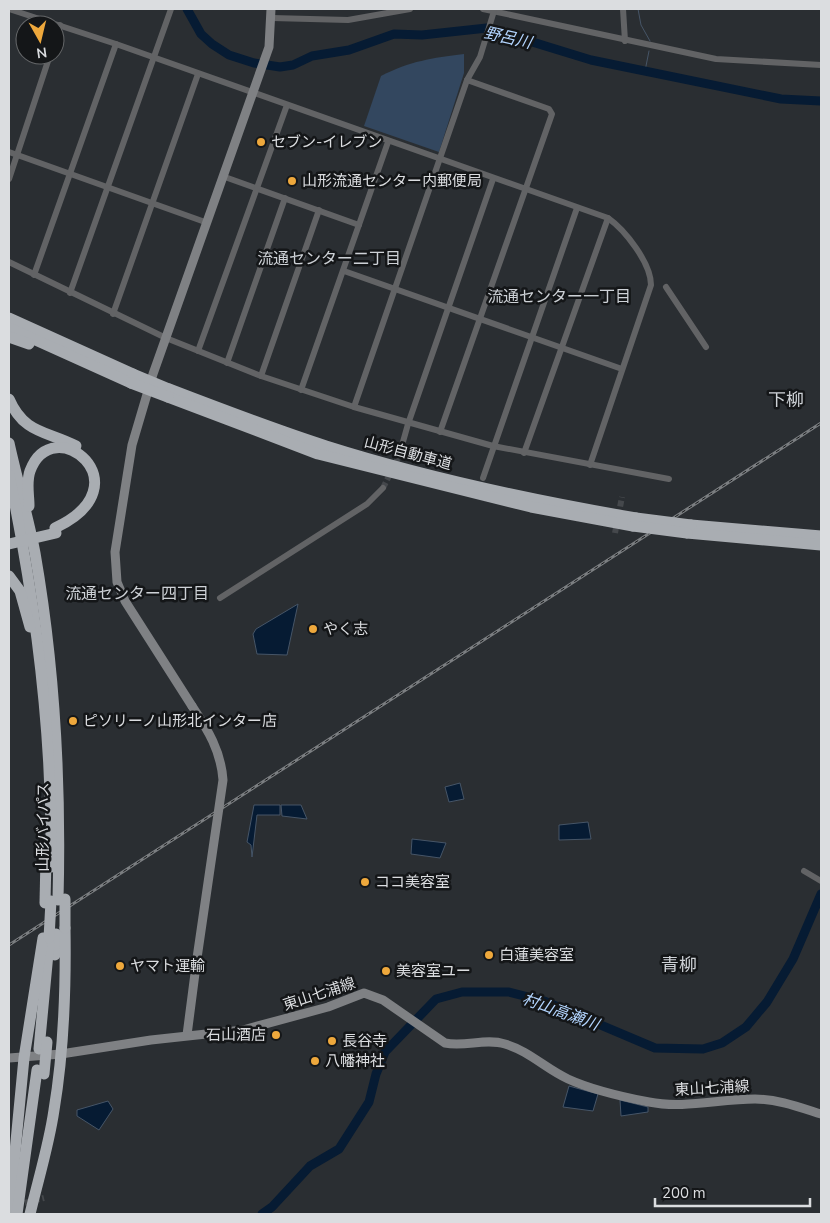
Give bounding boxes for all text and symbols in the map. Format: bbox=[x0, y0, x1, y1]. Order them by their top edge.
north arrow bbox=[15, 15, 65, 65]
water label: 野呂川 bbox=[482, 22, 536, 55]
text: N bbox=[35, 42, 48, 63]
place label: セブン-イレブン bbox=[271, 132, 382, 152]
marker: セブン-イレブン bbox=[255, 136, 267, 148]
place label: 山形流通センター内郵便局 bbox=[302, 171, 482, 191]
marker: 山形流通センター内郵便局 bbox=[286, 175, 298, 187]
district label: 流通センター二丁目 bbox=[257, 248, 401, 270]
district label: 流通センター一丁目 bbox=[487, 286, 631, 308]
district label: 下柳 bbox=[768, 388, 804, 412]
street label: 山形自動車道 bbox=[362, 432, 454, 474]
district label: 流通センター四丁目 bbox=[65, 583, 209, 605]
place label: やく志 bbox=[323, 619, 368, 639]
marker: やく志 bbox=[307, 623, 319, 635]
place label: ピソリーノ山形北インター店 bbox=[83, 711, 277, 731]
marker: ピソリーノ山形北インター店 bbox=[67, 715, 79, 727]
street label: 山形バイパス bbox=[33, 782, 53, 872]
place label: ココ美容室 bbox=[375, 872, 450, 892]
marker: ココ美容室 bbox=[359, 876, 371, 888]
place label: 白蓮美容室 bbox=[499, 945, 574, 965]
marker: 白蓮美容室 bbox=[483, 949, 495, 961]
district label: 青柳 bbox=[661, 953, 697, 977]
place label: ヤマト運輸 bbox=[130, 956, 205, 976]
marker: ヤマト運輸 bbox=[114, 960, 126, 972]
place label: 美容室ユー bbox=[396, 961, 471, 981]
marker: 美容室ユー bbox=[380, 965, 392, 977]
street label: 東山七浦線 bbox=[280, 973, 358, 1015]
water label: 村山高瀬川 bbox=[519, 988, 604, 1037]
place label: 石山酒店 bbox=[206, 1025, 266, 1045]
marker: 石山酒店 bbox=[270, 1029, 282, 1041]
place label: 長谷寺 bbox=[342, 1031, 387, 1051]
marker: 長谷寺 bbox=[326, 1035, 338, 1047]
place label: 八幡神社 bbox=[325, 1051, 385, 1071]
marker: 八幡神社 bbox=[309, 1055, 321, 1067]
street label: 東山七浦線 bbox=[674, 1076, 750, 1100]
scale bar bbox=[655, 1176, 810, 1208]
text: 200 m bbox=[662, 1183, 706, 1203]

